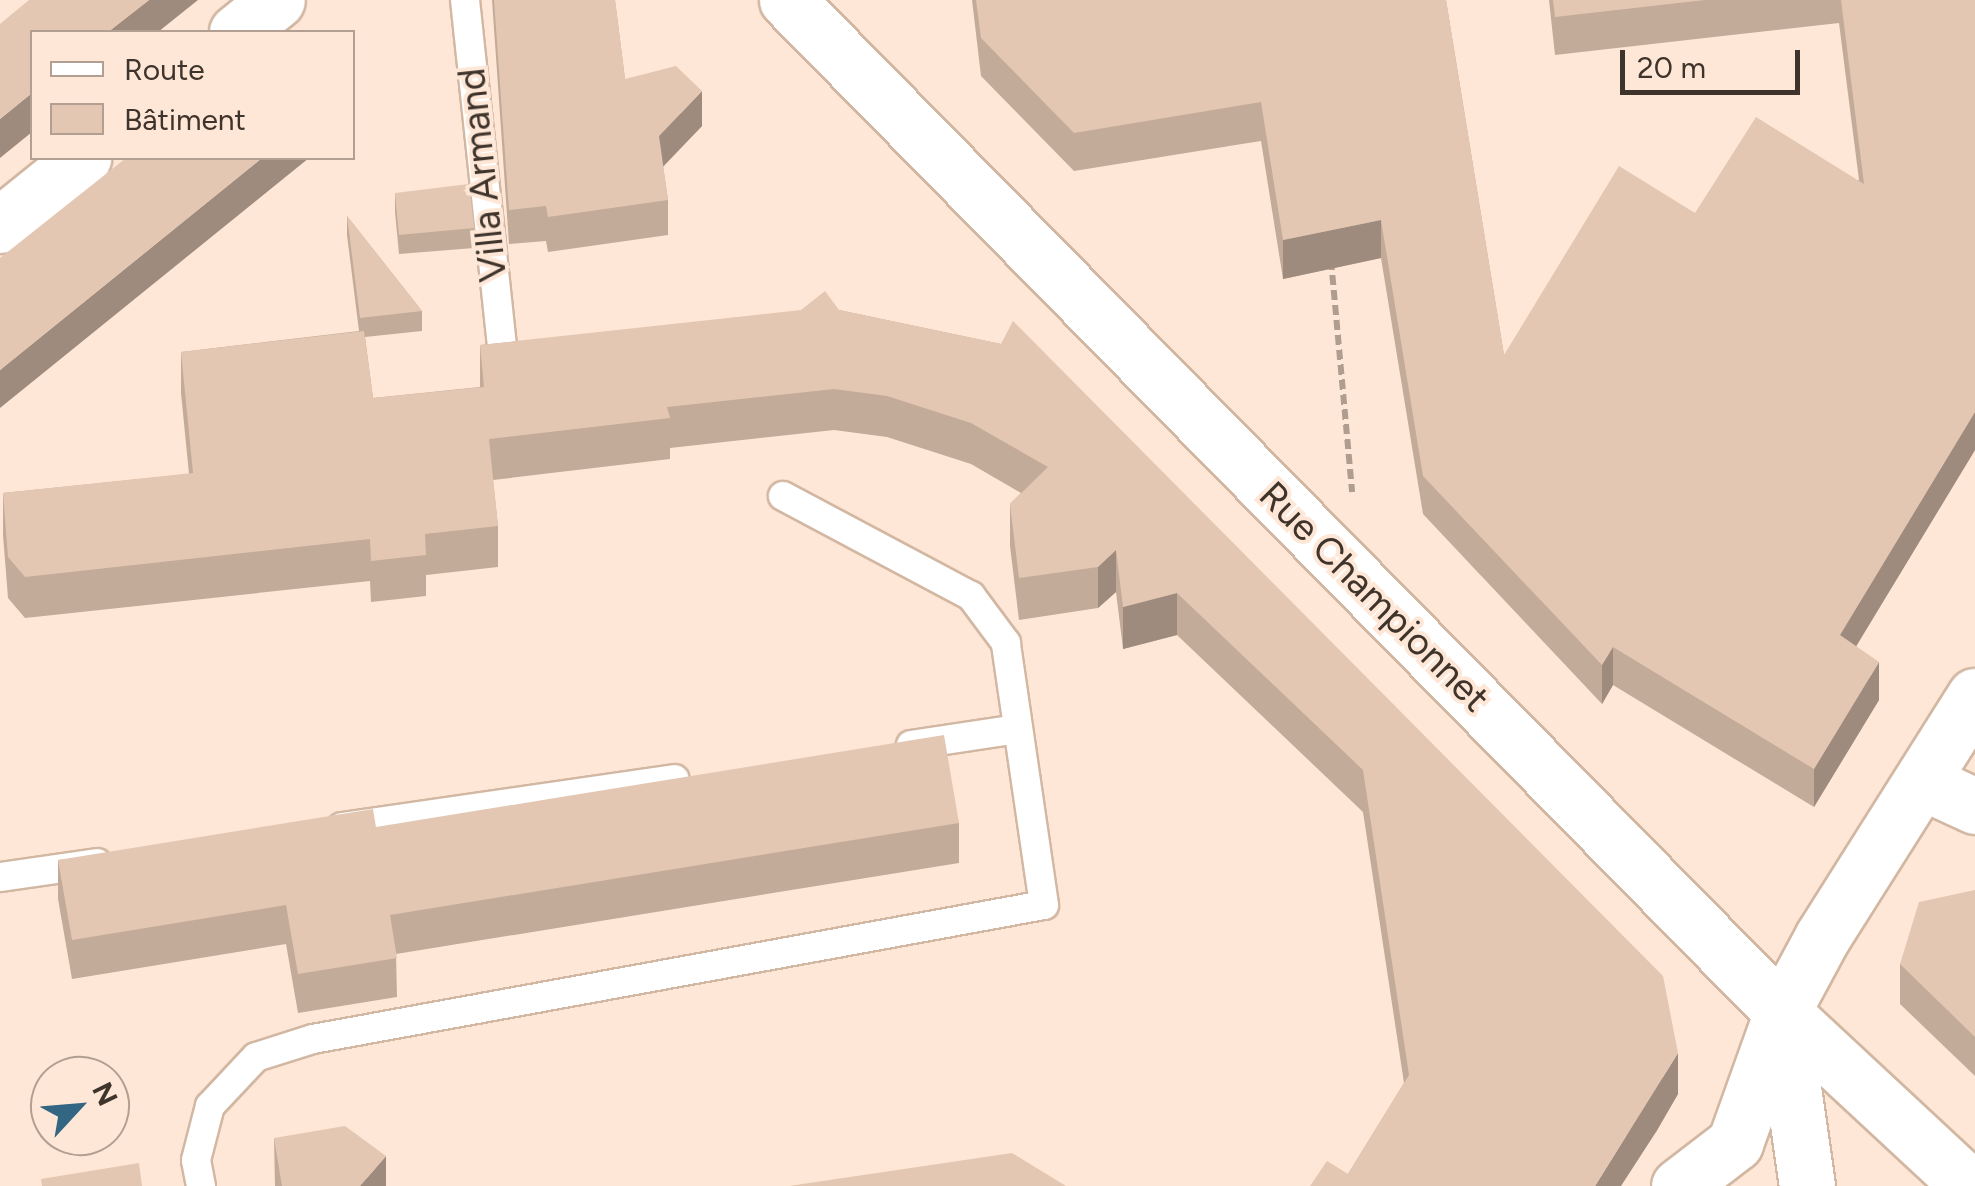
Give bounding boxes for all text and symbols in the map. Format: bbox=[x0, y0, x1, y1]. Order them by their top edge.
legend bbox=[30, 30, 355, 160]
scale bar bbox=[1625, 30, 1805, 92]
text: 20 m bbox=[1637, 49, 1706, 86]
text: Route bbox=[124, 51, 205, 88]
street label: Villa Armand bbox=[449, 66, 517, 284]
text: Bâtiment bbox=[124, 101, 246, 138]
street label: Rue Championnet bbox=[1250, 473, 1498, 721]
north arrow bbox=[30, 1056, 130, 1156]
text: N bbox=[85, 1077, 125, 1111]

